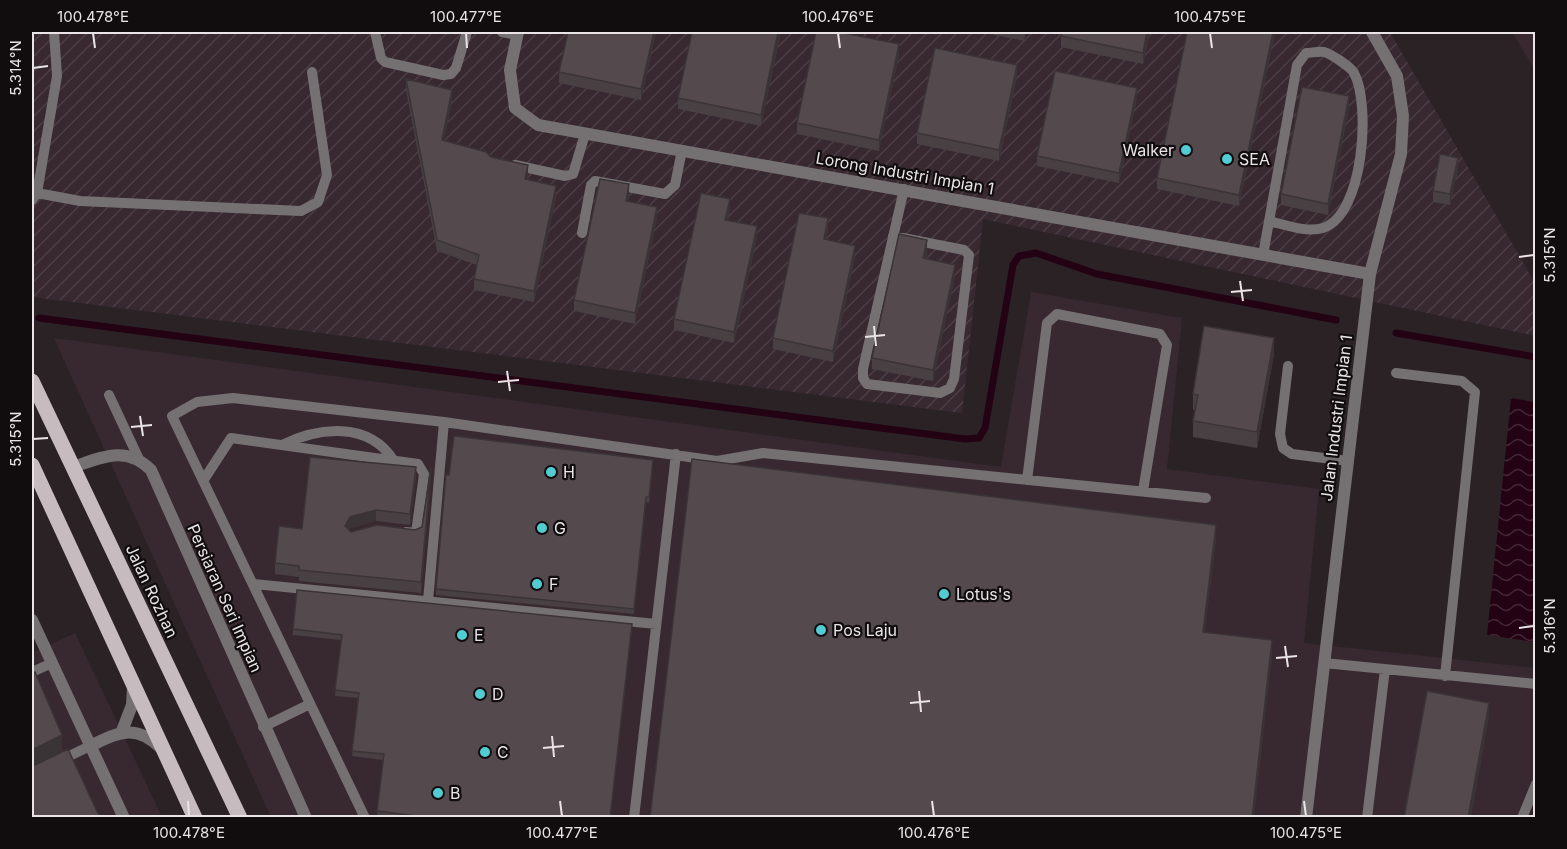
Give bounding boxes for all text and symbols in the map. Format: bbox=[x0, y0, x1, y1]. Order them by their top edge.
text: 100.478°E bbox=[57, 7, 129, 26]
text: 100.477°E bbox=[430, 7, 502, 26]
text: 100.476°E bbox=[802, 7, 874, 26]
text: 100.475°E bbox=[1174, 7, 1246, 26]
text: 5.314°N bbox=[6, 40, 25, 96]
place label: Walker bbox=[1122, 140, 1174, 160]
marker: Walker bbox=[1179, 143, 1193, 157]
street label: Lorong Industri Impian 1 bbox=[814, 147, 996, 199]
place label: SEA bbox=[1239, 149, 1270, 169]
marker: SEA bbox=[1220, 152, 1234, 166]
text: 5.315°N bbox=[1540, 227, 1559, 283]
street label: Jalan Industri Impian 1 bbox=[1316, 334, 1356, 502]
text: 5.315°N bbox=[6, 411, 25, 467]
place label: H bbox=[563, 462, 575, 482]
marker: H bbox=[544, 465, 558, 479]
place label: G bbox=[554, 518, 566, 538]
street label: Persiaran Seri Impian bbox=[183, 521, 267, 675]
marker: G bbox=[535, 521, 549, 535]
street label: Jalan Rozhan bbox=[122, 541, 182, 641]
place label: F bbox=[549, 574, 558, 594]
marker: F bbox=[530, 577, 544, 591]
place label: Lotus's bbox=[956, 584, 1011, 604]
marker: Lotus's bbox=[937, 587, 951, 601]
text: 5.316°N bbox=[1540, 598, 1559, 654]
place label: Pos Laju bbox=[833, 620, 897, 640]
marker: Pos Laju bbox=[814, 623, 828, 637]
place label: E bbox=[474, 625, 484, 645]
marker: E bbox=[455, 628, 469, 642]
place label: D bbox=[492, 684, 504, 704]
marker: D bbox=[473, 687, 487, 701]
place label: C bbox=[497, 742, 509, 762]
marker: C bbox=[478, 745, 492, 759]
place label: B bbox=[450, 783, 460, 803]
marker: B bbox=[431, 786, 445, 800]
text: 100.478°E bbox=[153, 823, 225, 842]
text: 100.477°E bbox=[526, 823, 598, 842]
text: 100.476°E bbox=[898, 823, 970, 842]
text: 100.475°E bbox=[1270, 823, 1342, 842]

